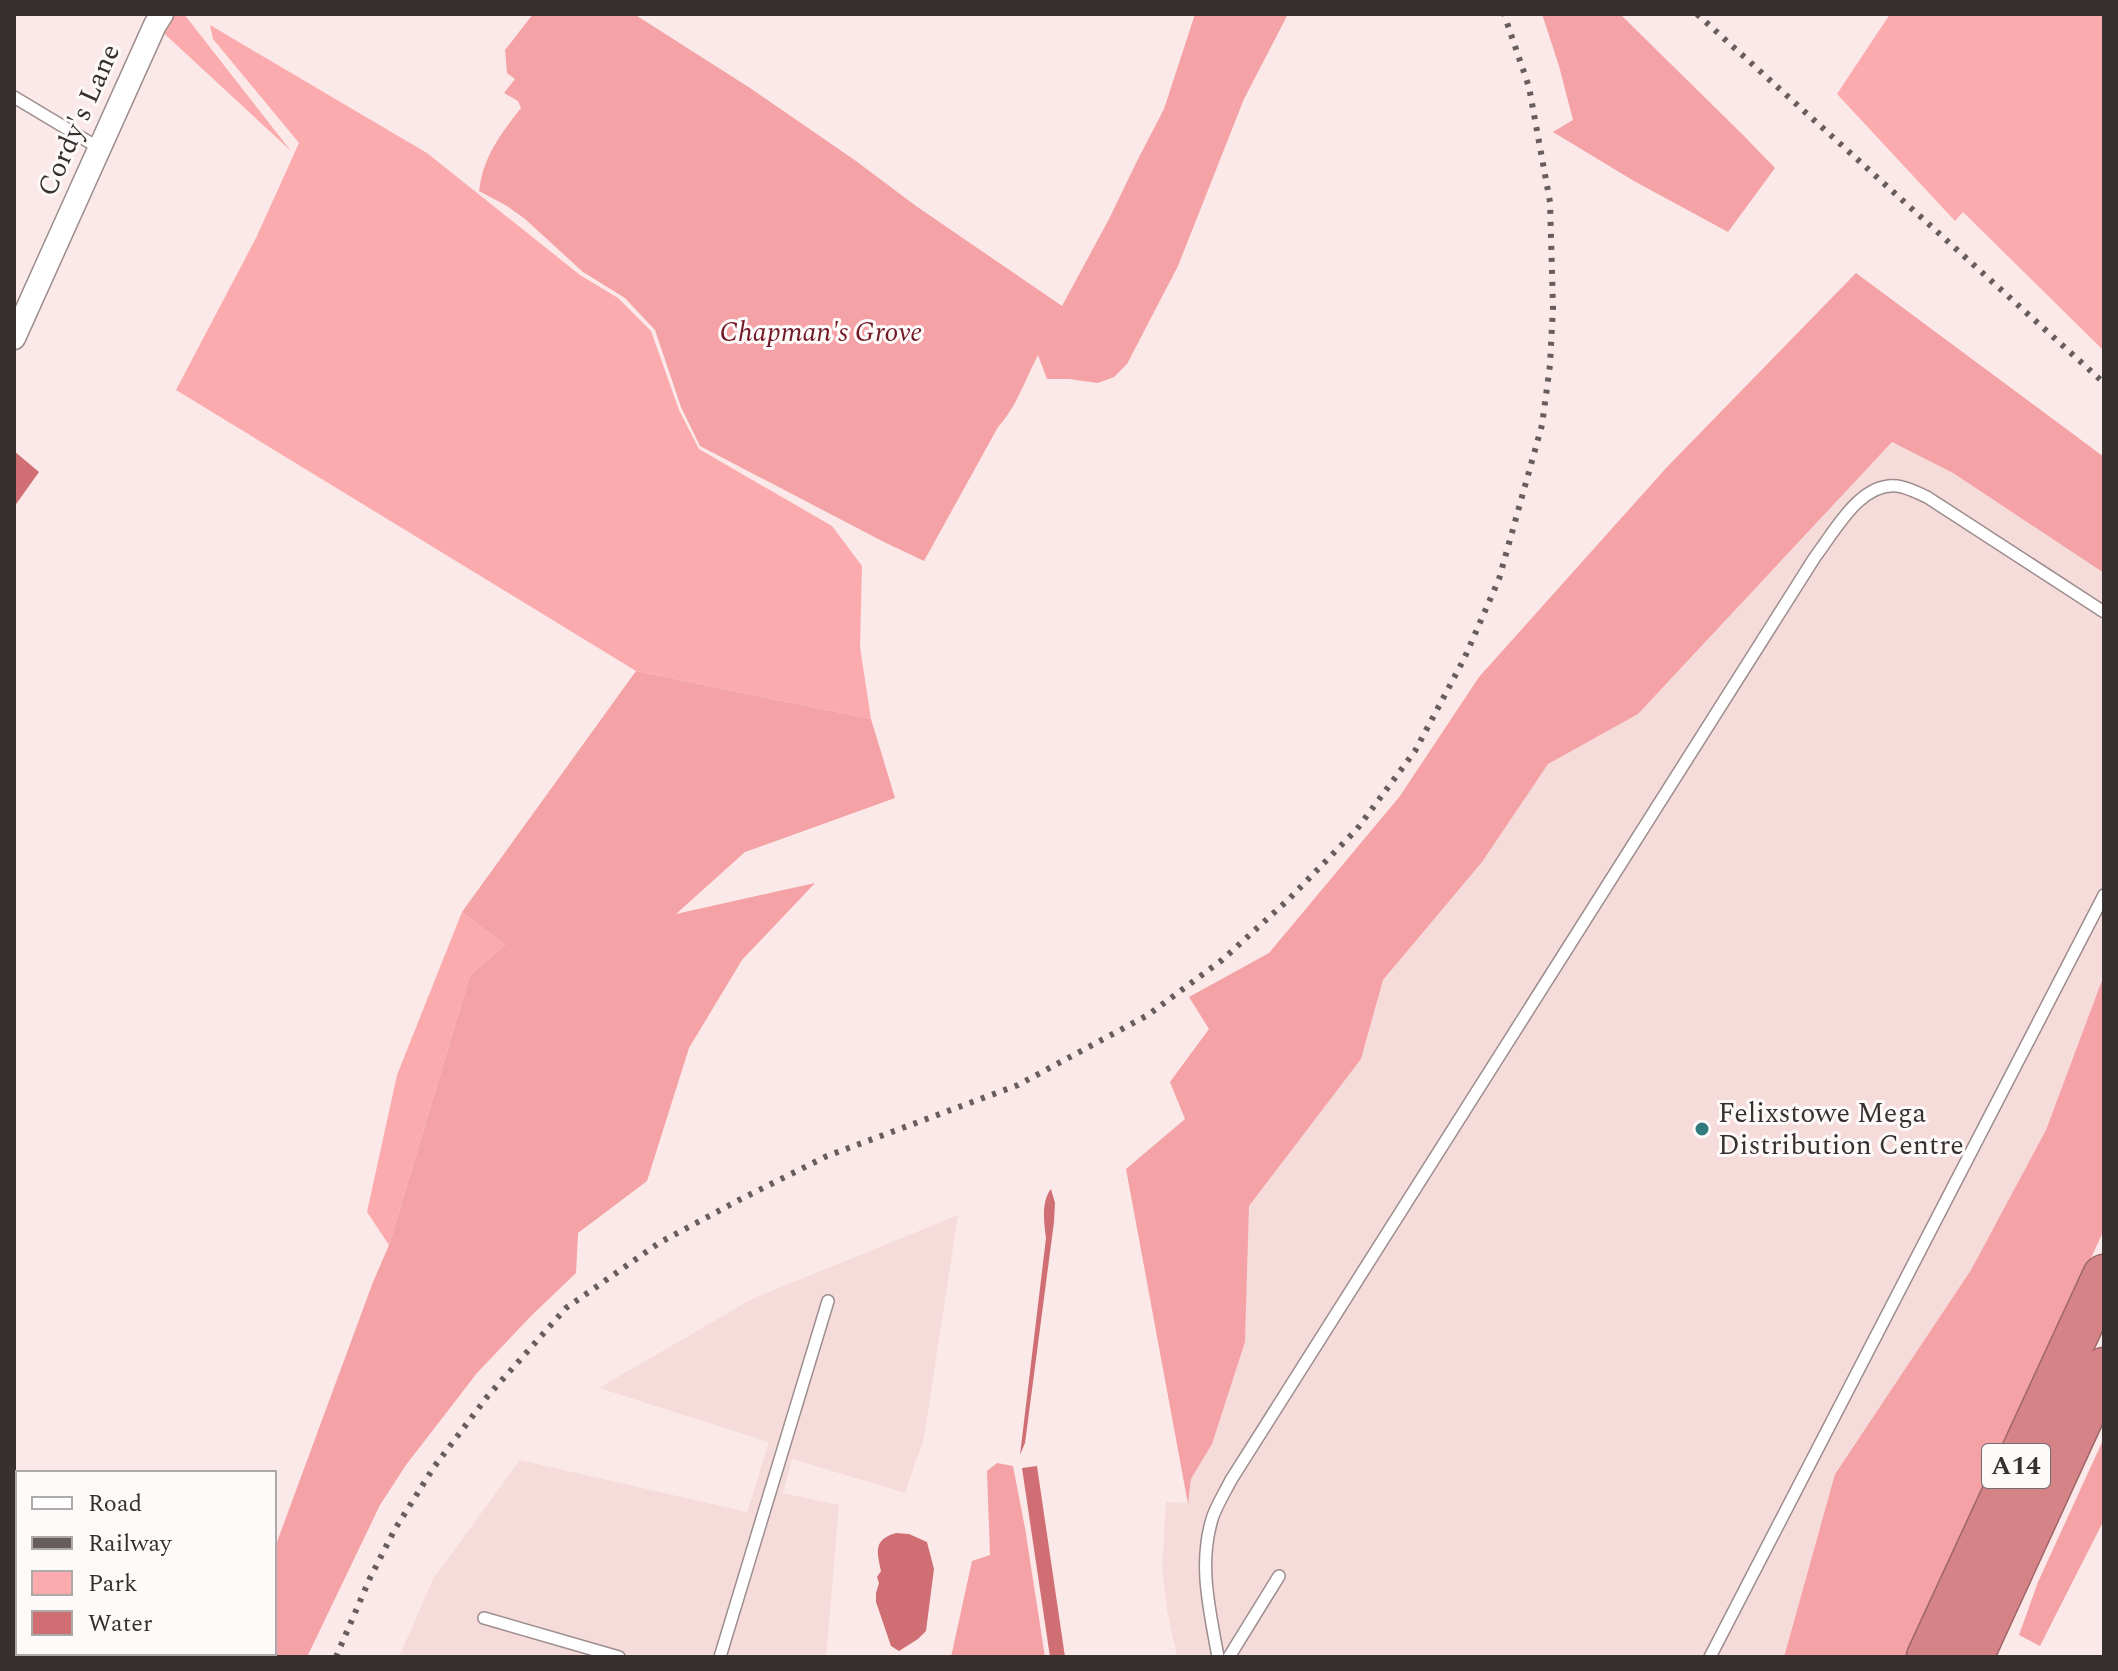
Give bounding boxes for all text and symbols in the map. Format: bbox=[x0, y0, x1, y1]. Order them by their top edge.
street label: Cordy's Lane bbox=[26, 37, 132, 203]
park label: Chapman's Grove bbox=[720, 311, 922, 354]
place label: Felixstowe Mega Distribution Centre bbox=[1718, 1092, 1964, 1167]
marker: Felixstowe Mega Distribution Centre bbox=[1693, 1120, 1711, 1138]
road number: A14 bbox=[1982, 1444, 2050, 1488]
legend bbox=[16, 1471, 276, 1655]
text: Road bbox=[88, 1486, 142, 1522]
text: Railway bbox=[88, 1526, 173, 1562]
text: Park bbox=[88, 1566, 138, 1602]
text: Water bbox=[88, 1606, 152, 1642]

